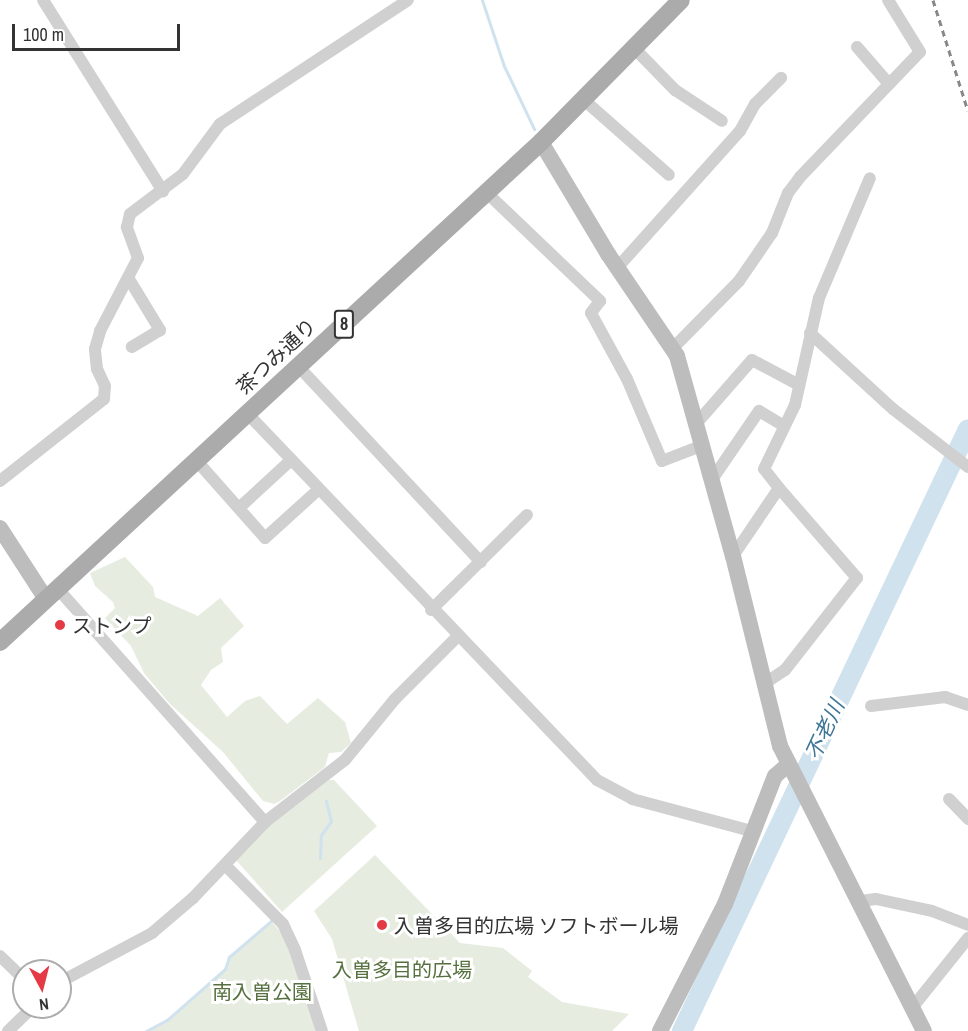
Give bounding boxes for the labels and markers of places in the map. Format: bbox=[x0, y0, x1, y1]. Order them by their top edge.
place label: ストンプ bbox=[72, 613, 152, 637]
marker: ストンプ bbox=[53, 618, 67, 632]
place label: 入曽多目的広場 ソフトボール場 bbox=[394, 913, 679, 937]
marker: 入曽多目的広場 ソフトボール場 bbox=[375, 918, 389, 932]

